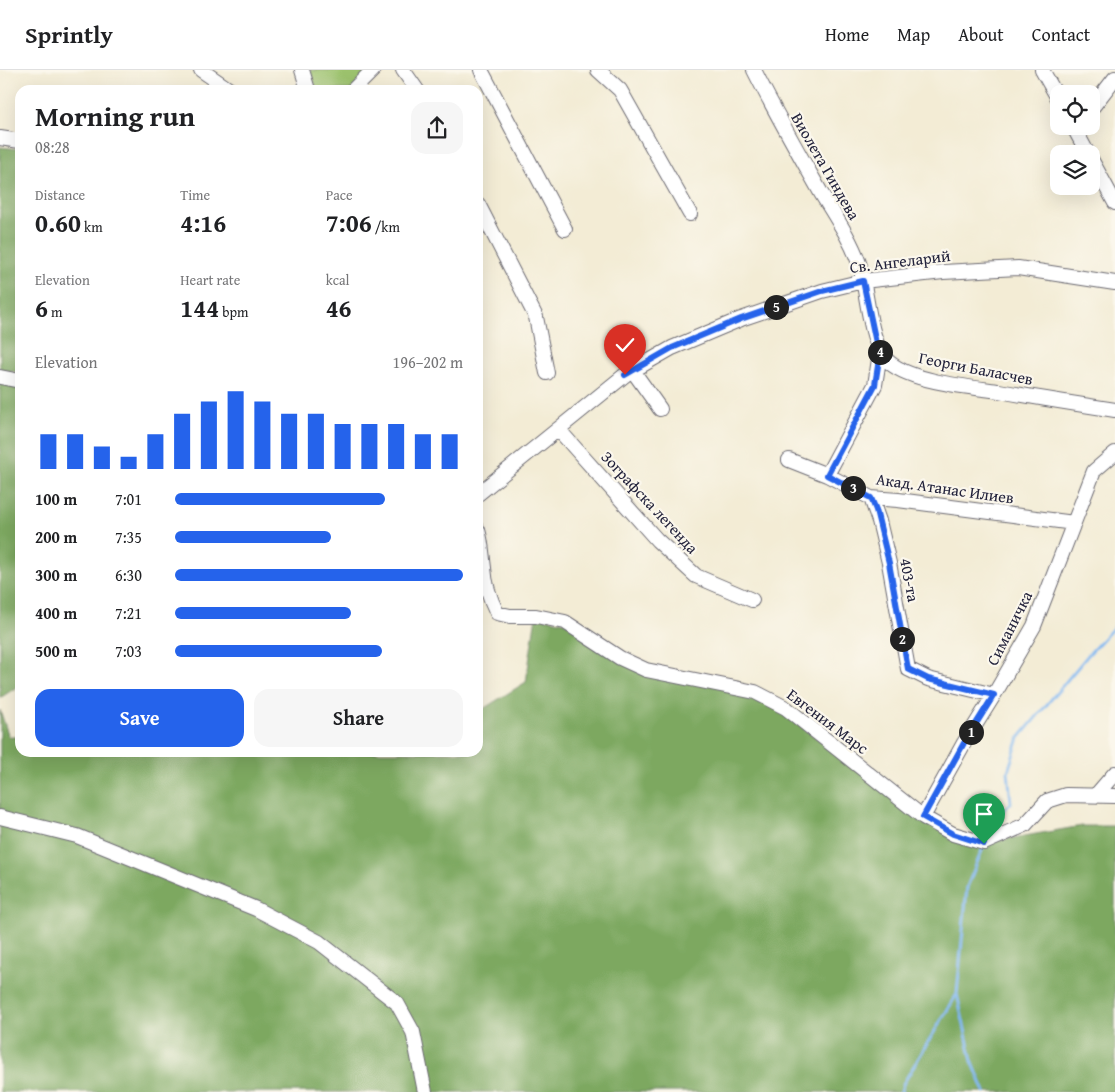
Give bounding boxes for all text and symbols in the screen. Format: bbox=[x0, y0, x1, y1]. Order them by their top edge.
text: Sprintly bbox=[25, 17, 113, 52]
text: Home bbox=[825, 21, 869, 48]
text: Map bbox=[897, 21, 930, 48]
text: About bbox=[958, 21, 1004, 48]
text: Contact bbox=[1032, 21, 1090, 48]
map controls bbox=[1050, 85, 1100, 195]
button: locate bbox=[1050, 85, 1100, 135]
text: Morning run bbox=[35, 95, 195, 136]
button: share bbox=[411, 102, 463, 154]
street label: Виолета Гиндева bbox=[786, 108, 867, 224]
text: 08:28 bbox=[35, 135, 70, 159]
button: layers bbox=[1050, 145, 1100, 195]
text: Distance bbox=[35, 185, 85, 205]
text: Time bbox=[180, 185, 210, 205]
text: Pace bbox=[326, 185, 353, 205]
text: 0.60 bbox=[35, 205, 81, 241]
text: 4:16 bbox=[180, 205, 226, 241]
text: 7:06 bbox=[326, 205, 372, 241]
text: km bbox=[81, 217, 103, 237]
text: /km bbox=[372, 217, 400, 237]
street label: Св. Ангеларий bbox=[848, 243, 952, 279]
text: Elevation bbox=[35, 270, 90, 290]
text: Heart rate bbox=[180, 270, 240, 290]
text: kcal bbox=[326, 270, 350, 290]
text: 6 bbox=[35, 290, 48, 326]
text: 144 bbox=[180, 290, 219, 326]
text: 46 bbox=[326, 290, 352, 326]
pin: 5 bbox=[764, 294, 788, 320]
text: 5 bbox=[773, 297, 780, 317]
text: m bbox=[48, 302, 62, 322]
text: bpm bbox=[219, 302, 249, 322]
pin bbox=[604, 324, 646, 375]
icon: check bbox=[611, 331, 639, 359]
pin: 4 bbox=[868, 340, 892, 364]
text: 4 bbox=[877, 342, 884, 362]
street label: Георги Баласчев bbox=[917, 345, 1035, 391]
text: Elevation bbox=[35, 350, 98, 374]
text: 196–202 m bbox=[393, 350, 463, 374]
street label: Зографска легенда bbox=[596, 445, 704, 559]
street label: Акад. Атанас Илиев bbox=[875, 466, 1016, 510]
pin: 3 bbox=[840, 476, 866, 500]
text: 3 bbox=[850, 478, 857, 498]
text: 100 m bbox=[35, 487, 77, 511]
text: 7:01 bbox=[115, 487, 142, 511]
text: 200 m bbox=[35, 525, 77, 549]
text: 7:35 bbox=[115, 525, 142, 549]
street label: 403-та bbox=[894, 556, 926, 604]
text: 300 m bbox=[35, 563, 77, 587]
text: 6:30 bbox=[115, 563, 142, 587]
street label: Симаничка bbox=[980, 586, 1038, 669]
text: 400 m bbox=[35, 601, 77, 625]
text: 7:21 bbox=[115, 601, 142, 625]
pin: 2 bbox=[890, 626, 914, 652]
text: 2 bbox=[899, 629, 906, 649]
text: 500 m bbox=[35, 639, 77, 663]
text: 7:03 bbox=[115, 639, 142, 663]
street label: Евгения Марс bbox=[782, 682, 874, 760]
button: Save bbox=[35, 689, 244, 747]
button: Share bbox=[254, 689, 463, 747]
pin: 1 bbox=[958, 720, 984, 744]
text: 1 bbox=[968, 722, 975, 742]
pin bbox=[963, 793, 1005, 844]
icon: arrive bbox=[970, 800, 998, 828]

